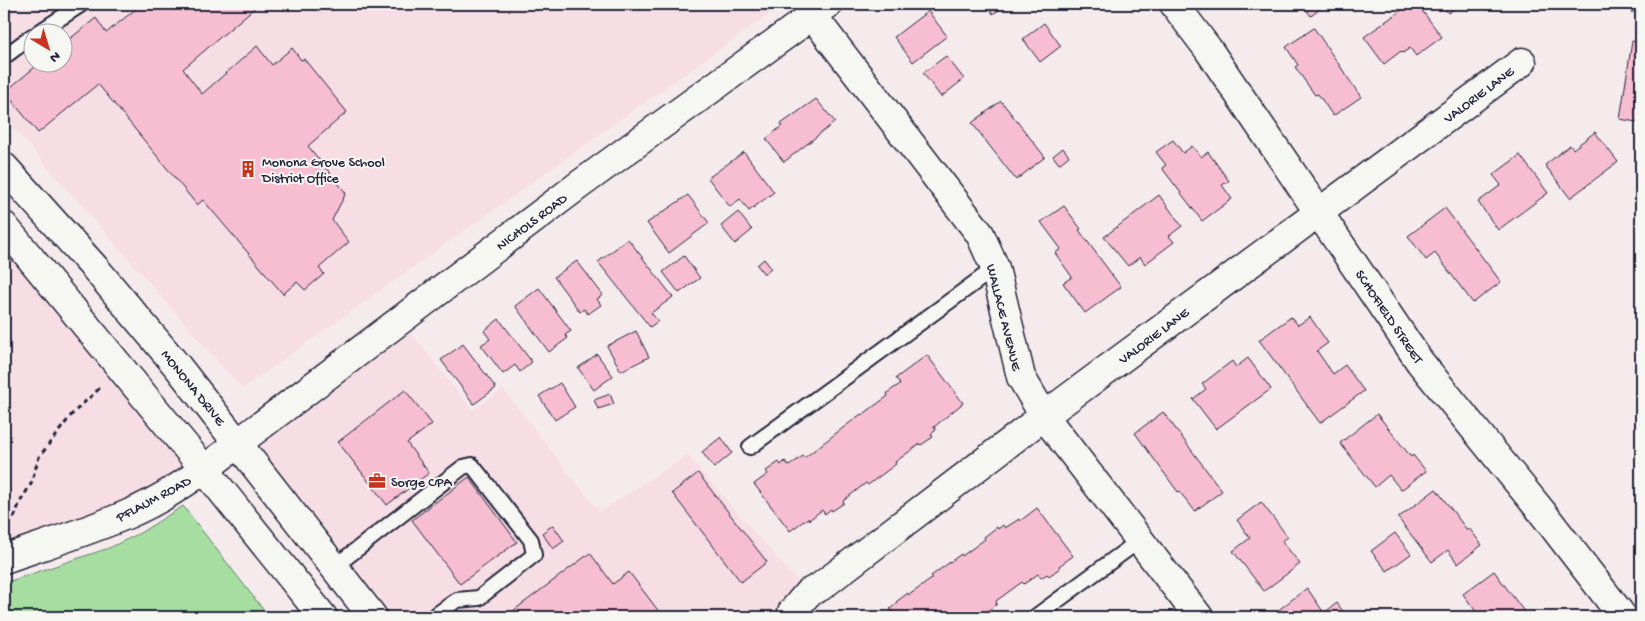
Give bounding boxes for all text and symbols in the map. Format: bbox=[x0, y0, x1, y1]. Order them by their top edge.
north arrow bbox=[22, 22, 72, 72]
text: N bbox=[46, 47, 63, 66]
street label: VALORIE LANE bbox=[1440, 63, 1519, 129]
place label: Monona Grove School District Office bbox=[261, 155, 385, 188]
building icon: Monona Grove School District Office bbox=[238, 159, 258, 179]
street label: NICHOLS ROAD bbox=[494, 190, 572, 255]
street label: WALLACE AVENUE bbox=[981, 263, 1024, 374]
street label: SCHOFIELD STREET bbox=[1350, 267, 1426, 368]
street label: VALORIE LANE bbox=[1115, 304, 1194, 370]
street label: MONONA DRIVE bbox=[156, 347, 229, 431]
office icon: Sorge CPA bbox=[367, 471, 387, 491]
street label: PFLAUM ROAD bbox=[113, 473, 195, 528]
place label: Sorge CPA bbox=[391, 475, 453, 492]

